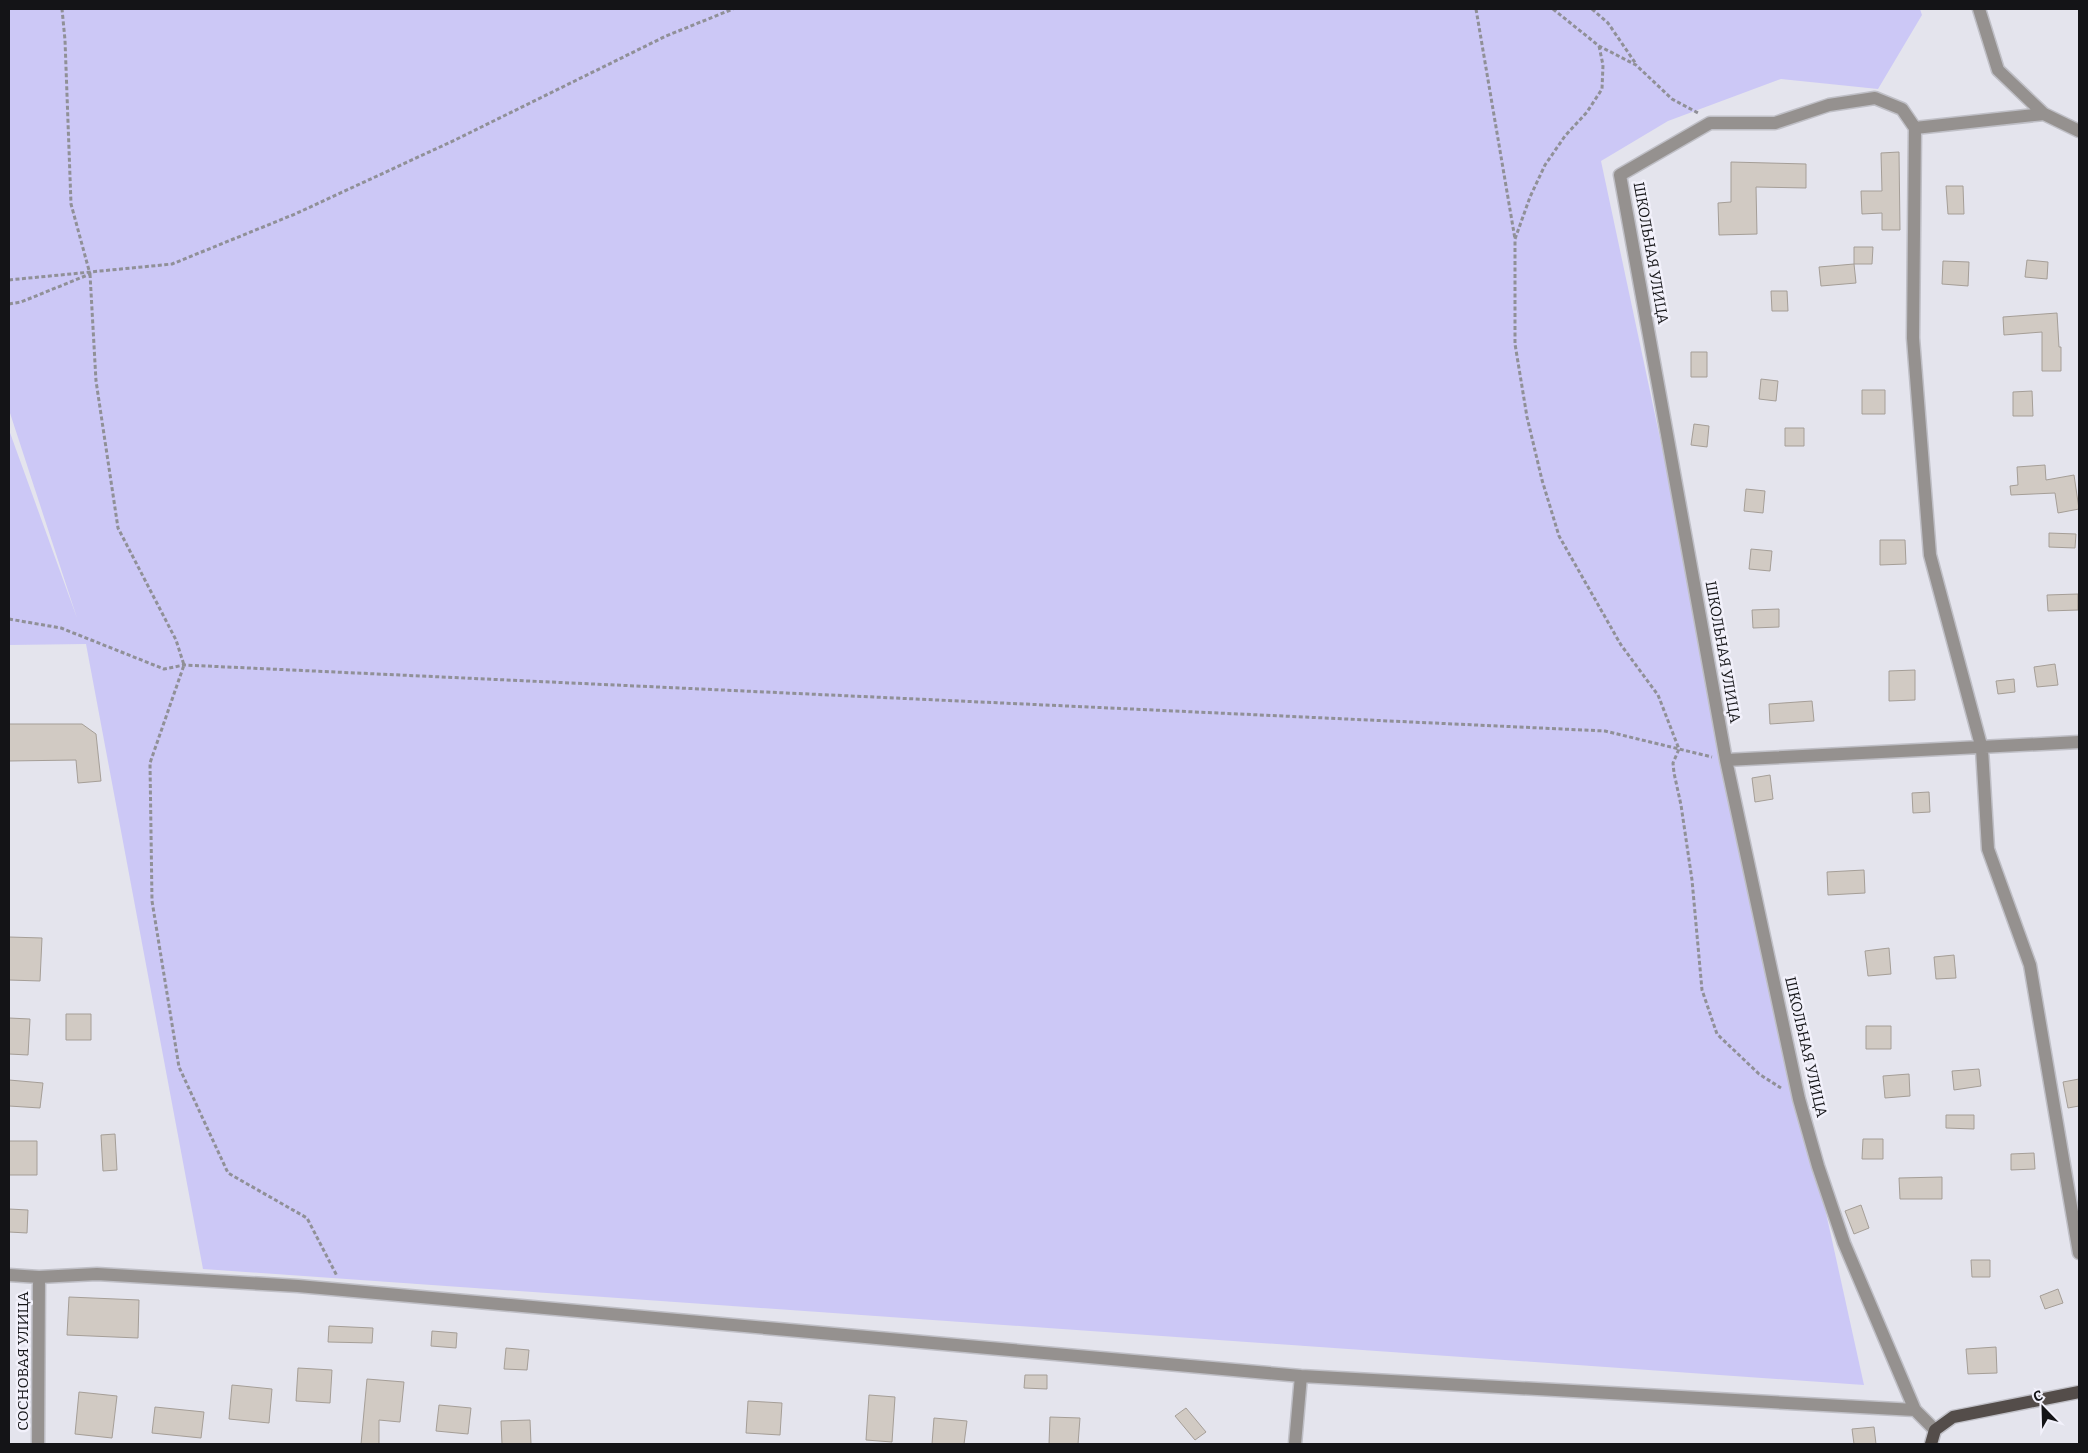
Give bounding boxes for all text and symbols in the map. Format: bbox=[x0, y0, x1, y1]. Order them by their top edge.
street label: ШКОЛЬНАЯ УЛИЦА bbox=[1630, 181, 1672, 326]
street label: ШКОЛЬНАЯ УЛИЦА bbox=[1702, 580, 1744, 725]
street label: ШКОЛЬНАЯ УЛИЦА bbox=[1781, 975, 1831, 1119]
street label: СОСНОВАЯ УЛИЦА bbox=[14, 1291, 32, 1431]
north arrow bbox=[2018, 1383, 2068, 1433]
text: С bbox=[2031, 1387, 2046, 1406]

